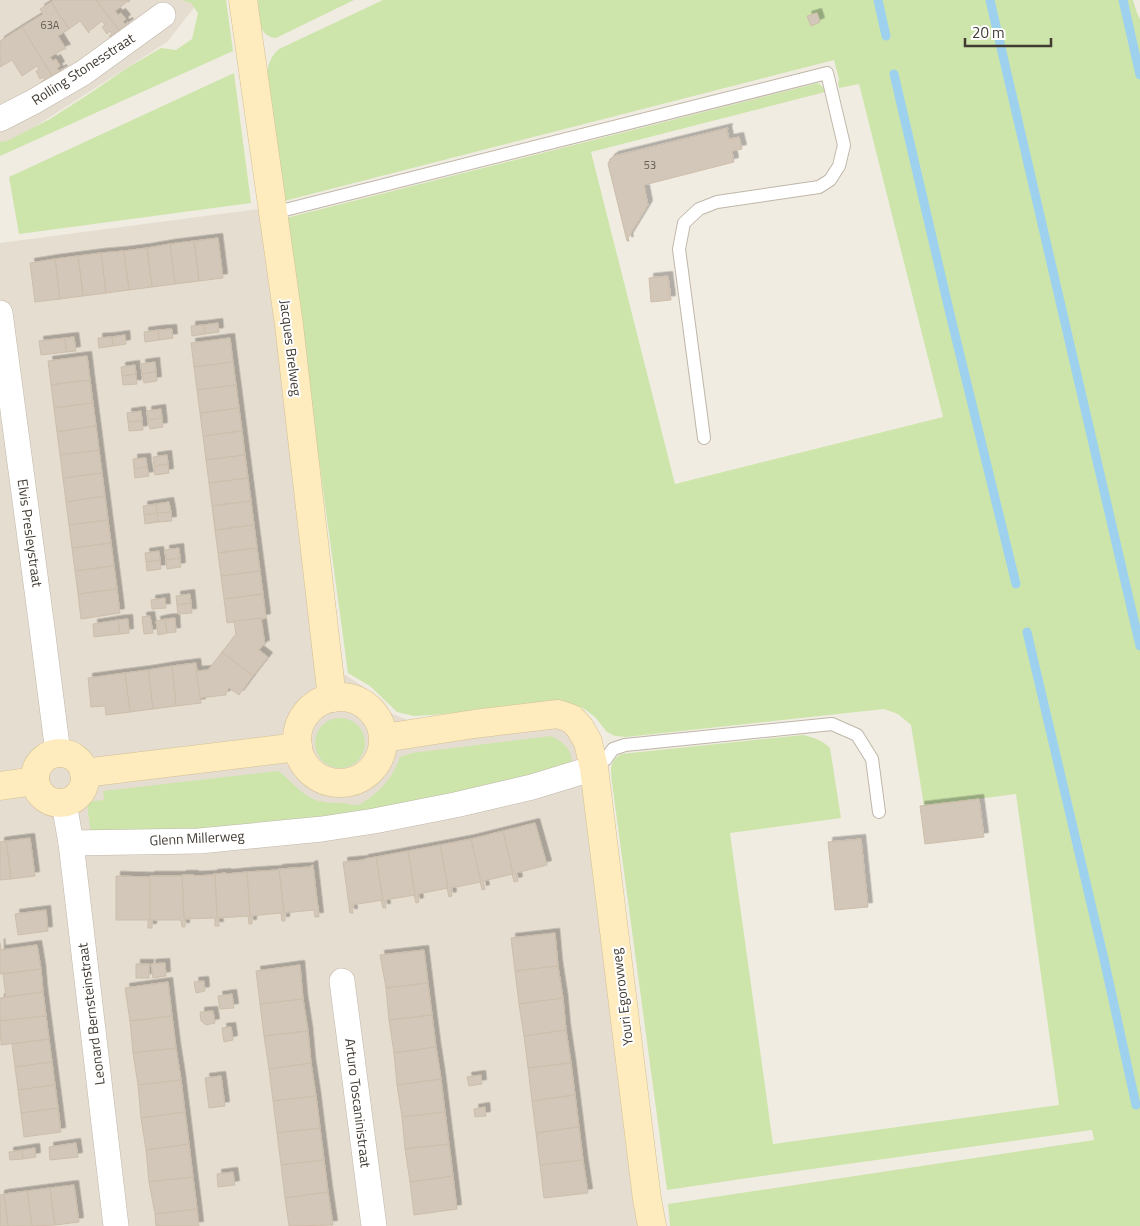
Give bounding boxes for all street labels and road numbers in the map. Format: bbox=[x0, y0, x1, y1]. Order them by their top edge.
street label: Rolling Stonesstraat bbox=[27, 27, 139, 110]
street label: Jacques Brelweg bbox=[275, 298, 308, 397]
street label: Elvis Presleystraat bbox=[13, 477, 48, 588]
street label: Glenn Millerweg bbox=[149, 825, 245, 850]
street label: Leonard Bernsteinstraat bbox=[71, 942, 110, 1086]
street label: Youri Egorovweg bbox=[605, 947, 638, 1047]
street label: Arturo Toscaninistraat bbox=[340, 1037, 377, 1169]

